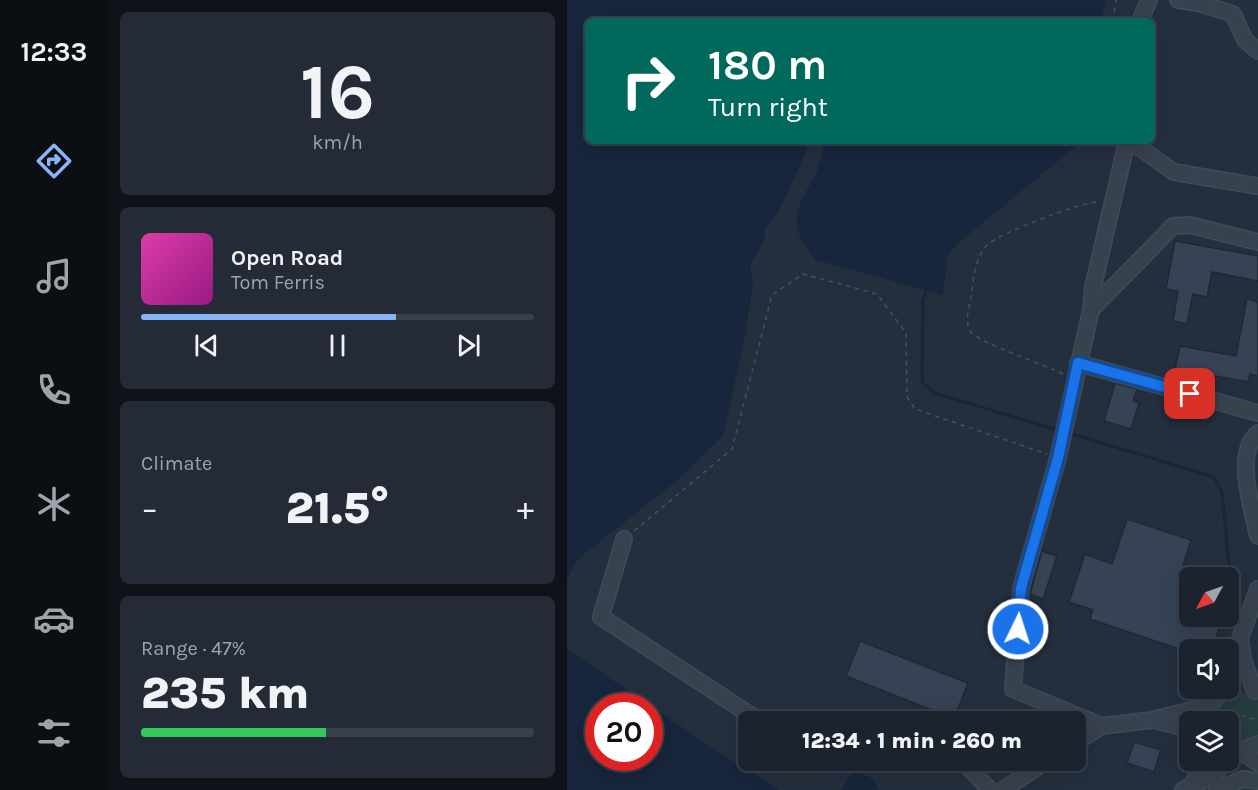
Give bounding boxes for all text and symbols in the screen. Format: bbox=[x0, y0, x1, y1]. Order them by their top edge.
text: 12:33 bbox=[21, 36, 87, 68]
text: 180 m bbox=[708, 40, 827, 90]
icon: right bbox=[609, 42, 687, 120]
text: 16 bbox=[300, 46, 375, 138]
text: Turn right bbox=[708, 91, 828, 123]
text: km/h bbox=[312, 131, 363, 154]
icon: directions bbox=[33, 140, 75, 182]
text: Open Road bbox=[231, 245, 343, 271]
icon: music bbox=[33, 255, 75, 297]
text: Tom Ferris bbox=[231, 271, 325, 294]
icon: previous bbox=[190, 329, 223, 362]
icon: pause bbox=[321, 329, 354, 362]
icon: next bbox=[452, 329, 485, 362]
pin bbox=[1164, 368, 1215, 419]
icon: phone bbox=[33, 369, 75, 411]
icon: arrive bbox=[1173, 377, 1206, 410]
text: Climate bbox=[141, 452, 212, 475]
text: 21.5° bbox=[286, 482, 389, 534]
icon: climate bbox=[33, 483, 75, 525]
text: − bbox=[141, 489, 158, 527]
text: + bbox=[517, 489, 534, 527]
north arrow bbox=[1179, 567, 1239, 627]
map controls bbox=[1179, 567, 1239, 771]
position arrow bbox=[986, 597, 1050, 661]
icon: car bbox=[33, 598, 75, 640]
text: Range · 47% bbox=[141, 637, 246, 660]
button: sound bbox=[1179, 639, 1239, 699]
text: 235 km bbox=[141, 667, 309, 719]
speed limit sign: 20 bbox=[585, 693, 663, 771]
button: layers bbox=[1179, 711, 1239, 771]
icon: filters bbox=[33, 712, 75, 754]
text: 12:34 · 1 min · 260 m bbox=[802, 728, 1022, 754]

